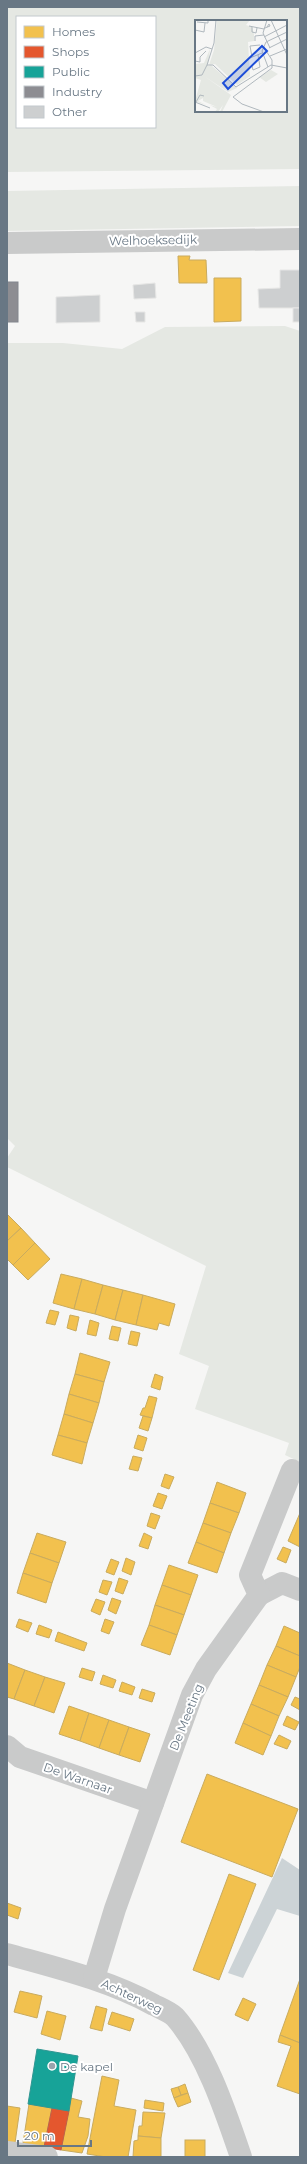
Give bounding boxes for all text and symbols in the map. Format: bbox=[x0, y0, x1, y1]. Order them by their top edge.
legend bbox=[16, 16, 156, 128]
inset map bbox=[195, 20, 287, 112]
text: Homes bbox=[52, 24, 95, 39]
text: Shops bbox=[52, 44, 89, 59]
text: Public bbox=[52, 64, 90, 79]
text: Industry bbox=[52, 84, 102, 99]
text: Other bbox=[52, 104, 87, 119]
street label: Welhoeksedijk bbox=[109, 232, 198, 248]
street label: De Meeting bbox=[166, 1681, 206, 1753]
street label: De Warnaar bbox=[42, 1759, 115, 1797]
street label: Achterweg bbox=[99, 1975, 165, 2017]
place label: De kapel bbox=[60, 2059, 113, 2074]
marker: De kapel bbox=[47, 2061, 57, 2071]
scale bar bbox=[18, 2122, 91, 2148]
text: 20 m bbox=[24, 2128, 55, 2143]

